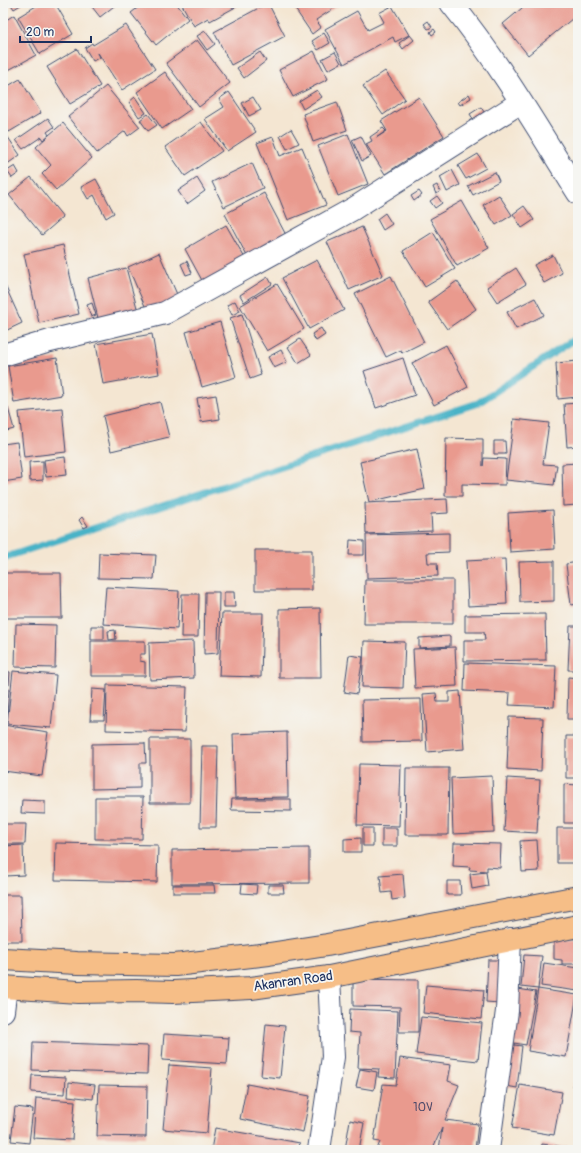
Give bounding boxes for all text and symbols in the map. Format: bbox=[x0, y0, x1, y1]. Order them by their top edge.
scale bar bbox=[20, 18, 91, 44]
text: 20 m bbox=[26, 25, 55, 40]
street label: Akanran Road bbox=[252, 967, 334, 995]
house number: 10V bbox=[413, 1100, 433, 1115]

